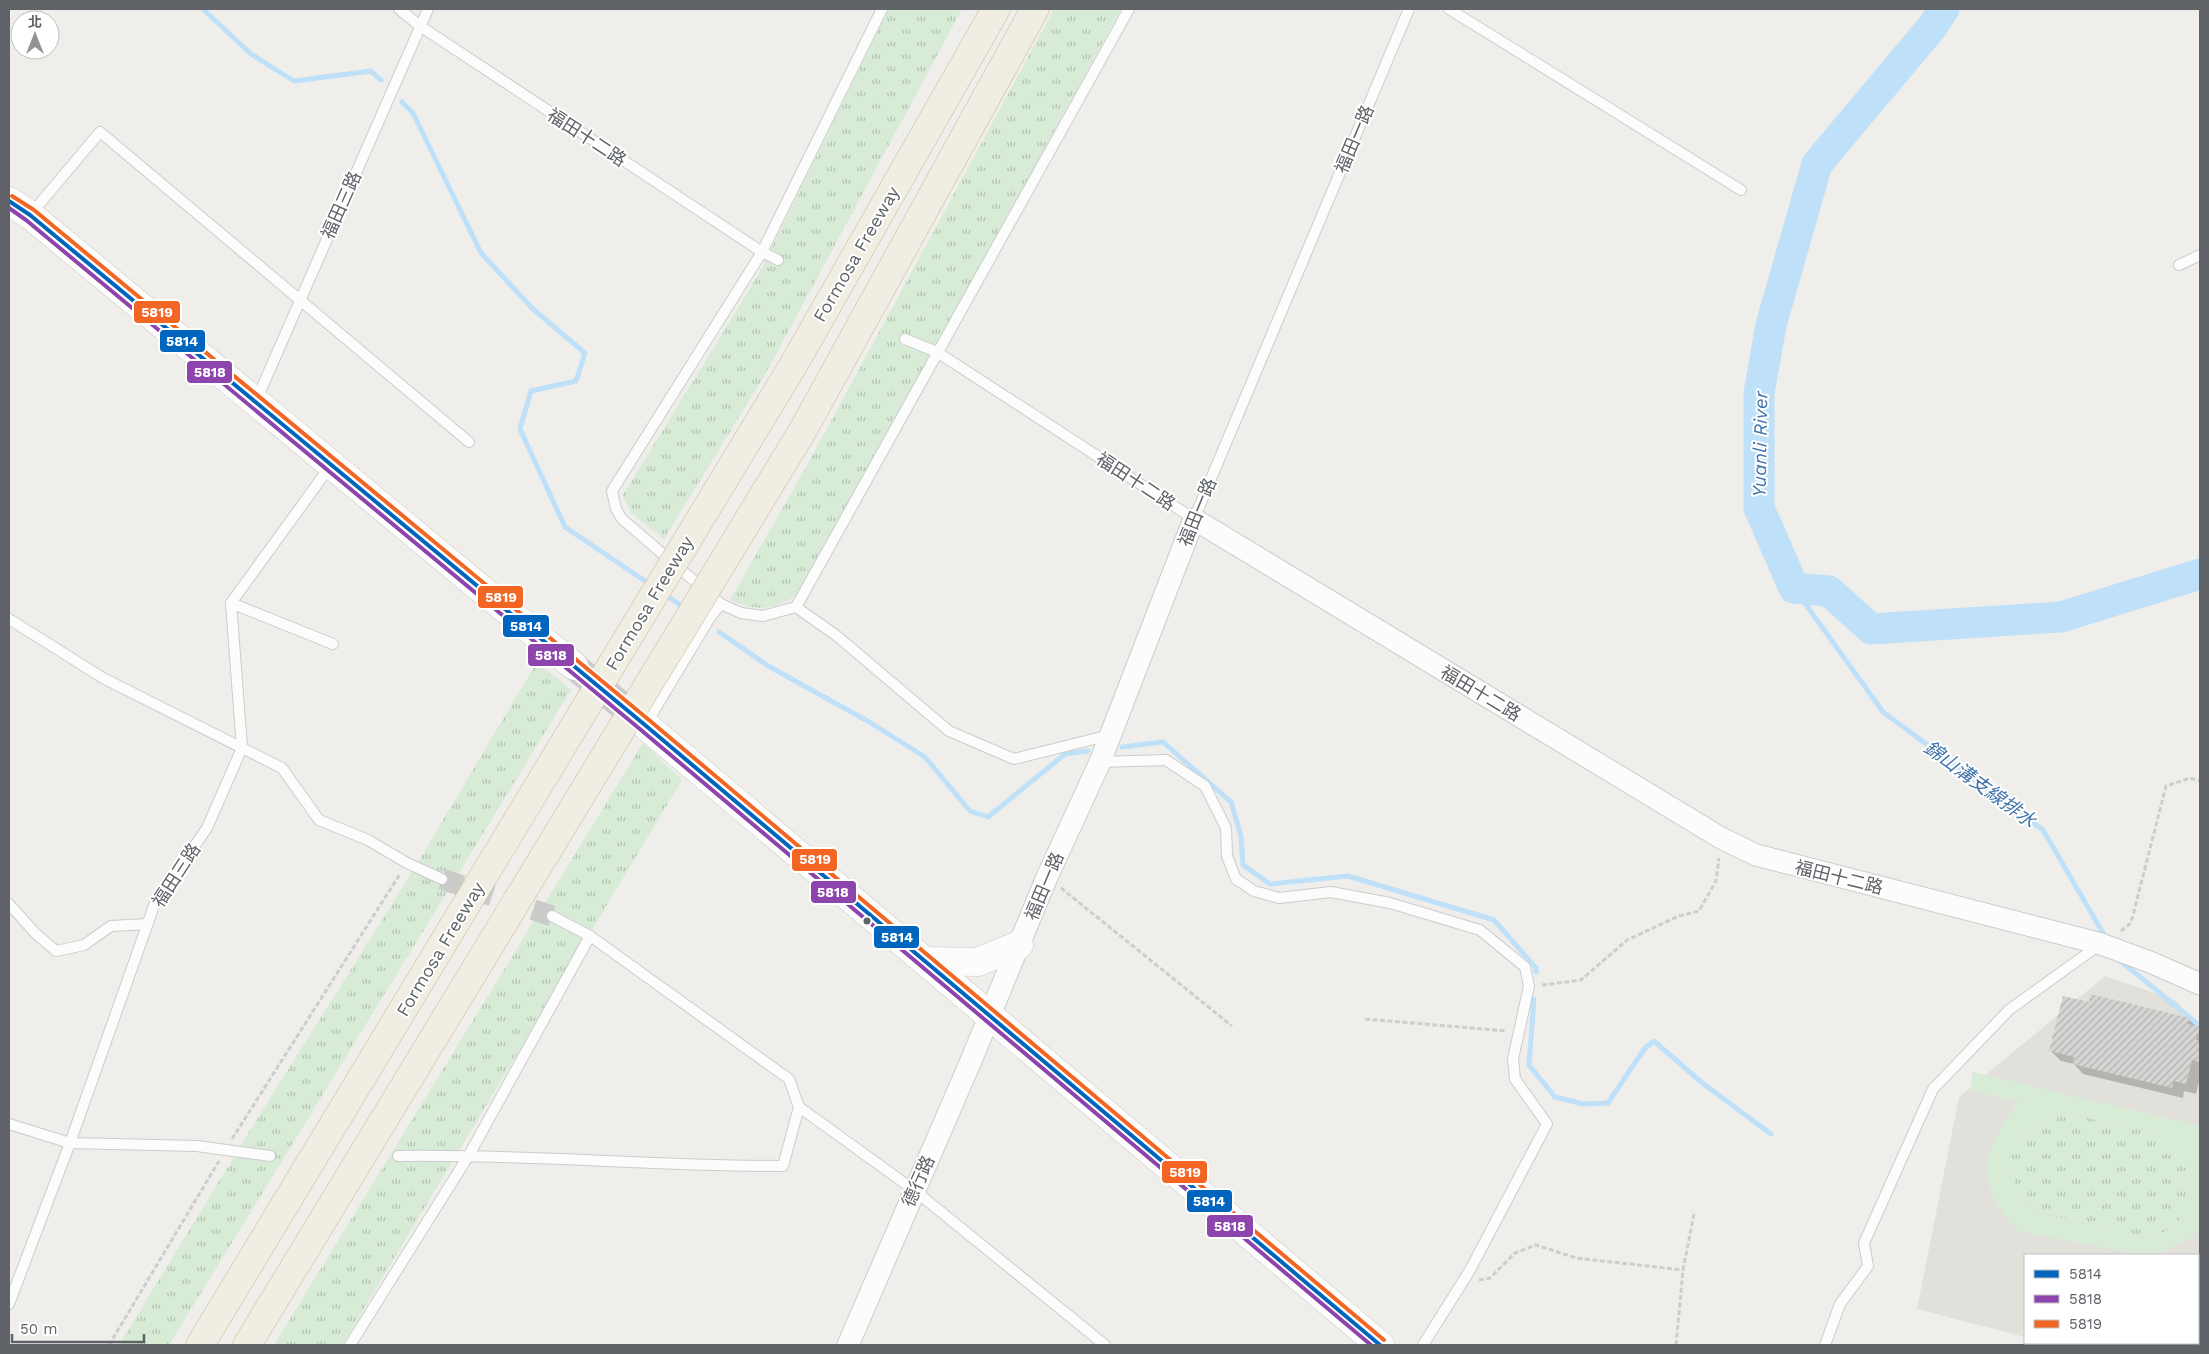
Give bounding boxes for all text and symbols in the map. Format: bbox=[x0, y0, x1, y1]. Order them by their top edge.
north arrow bbox=[10, 10, 60, 60]
text: 北 bbox=[28, 14, 42, 30]
street label: 福田一路 bbox=[1330, 102, 1378, 176]
street label: 福田十二路 bbox=[544, 104, 630, 170]
street label: 福田三路 bbox=[317, 168, 365, 242]
street label: Formosa Freeway bbox=[809, 182, 904, 326]
line badge: 5819 bbox=[133, 300, 181, 324]
text: 5819 bbox=[141, 304, 173, 320]
line badge: 5814 bbox=[159, 329, 206, 353]
text: 5814 bbox=[166, 333, 198, 349]
line badge: 5818 bbox=[186, 360, 233, 384]
text: 5818 bbox=[194, 364, 226, 380]
water label: Yuanli River bbox=[1748, 390, 1772, 497]
street label: 福田十二路 bbox=[1093, 448, 1179, 514]
street label: 福田一路 bbox=[1174, 475, 1220, 549]
street label: Formosa Freeway bbox=[601, 531, 698, 674]
line badge: 5819 bbox=[477, 585, 524, 609]
text: 5819 bbox=[485, 589, 517, 605]
line badge: 5814 bbox=[502, 614, 550, 638]
text: 5814 bbox=[510, 618, 542, 634]
line badge: 5818 bbox=[527, 643, 575, 667]
text: 5818 bbox=[535, 647, 567, 663]
street label: 福田十二路 bbox=[1437, 661, 1525, 725]
water label: 錦山溝支線排水 bbox=[1919, 736, 2041, 833]
street label: 福田三路 bbox=[148, 839, 204, 911]
line badge: 5819 bbox=[791, 848, 838, 872]
street label: 福田一路 bbox=[1020, 849, 1068, 923]
text: 5819 bbox=[799, 851, 831, 867]
street label: 福田十二路 bbox=[1793, 856, 1885, 898]
street label: Formosa Freeway bbox=[392, 877, 489, 1020]
line badge: 5818 bbox=[810, 880, 857, 904]
text: 5818 bbox=[817, 884, 849, 900]
unlabelled marker bbox=[862, 916, 872, 926]
line badge: 5814 bbox=[873, 925, 920, 949]
text: 5814 bbox=[881, 929, 913, 945]
street label: 德行路 bbox=[897, 1152, 939, 1210]
line badge: 5819 bbox=[1161, 1160, 1208, 1184]
text: 5819 bbox=[1169, 1164, 1201, 1180]
line badge: 5814 bbox=[1186, 1189, 1233, 1213]
text: 5814 bbox=[1193, 1193, 1225, 1209]
line badge: 5818 bbox=[1206, 1214, 1254, 1238]
text: 5818 bbox=[1214, 1218, 1246, 1234]
legend bbox=[2024, 1254, 2199, 1344]
text: 5814 bbox=[2069, 1265, 2102, 1283]
text: 5818 bbox=[2069, 1290, 2102, 1308]
scale bar bbox=[12, 1312, 145, 1344]
text: 5819 bbox=[2069, 1315, 2102, 1333]
text: 50 m bbox=[20, 1320, 57, 1338]

